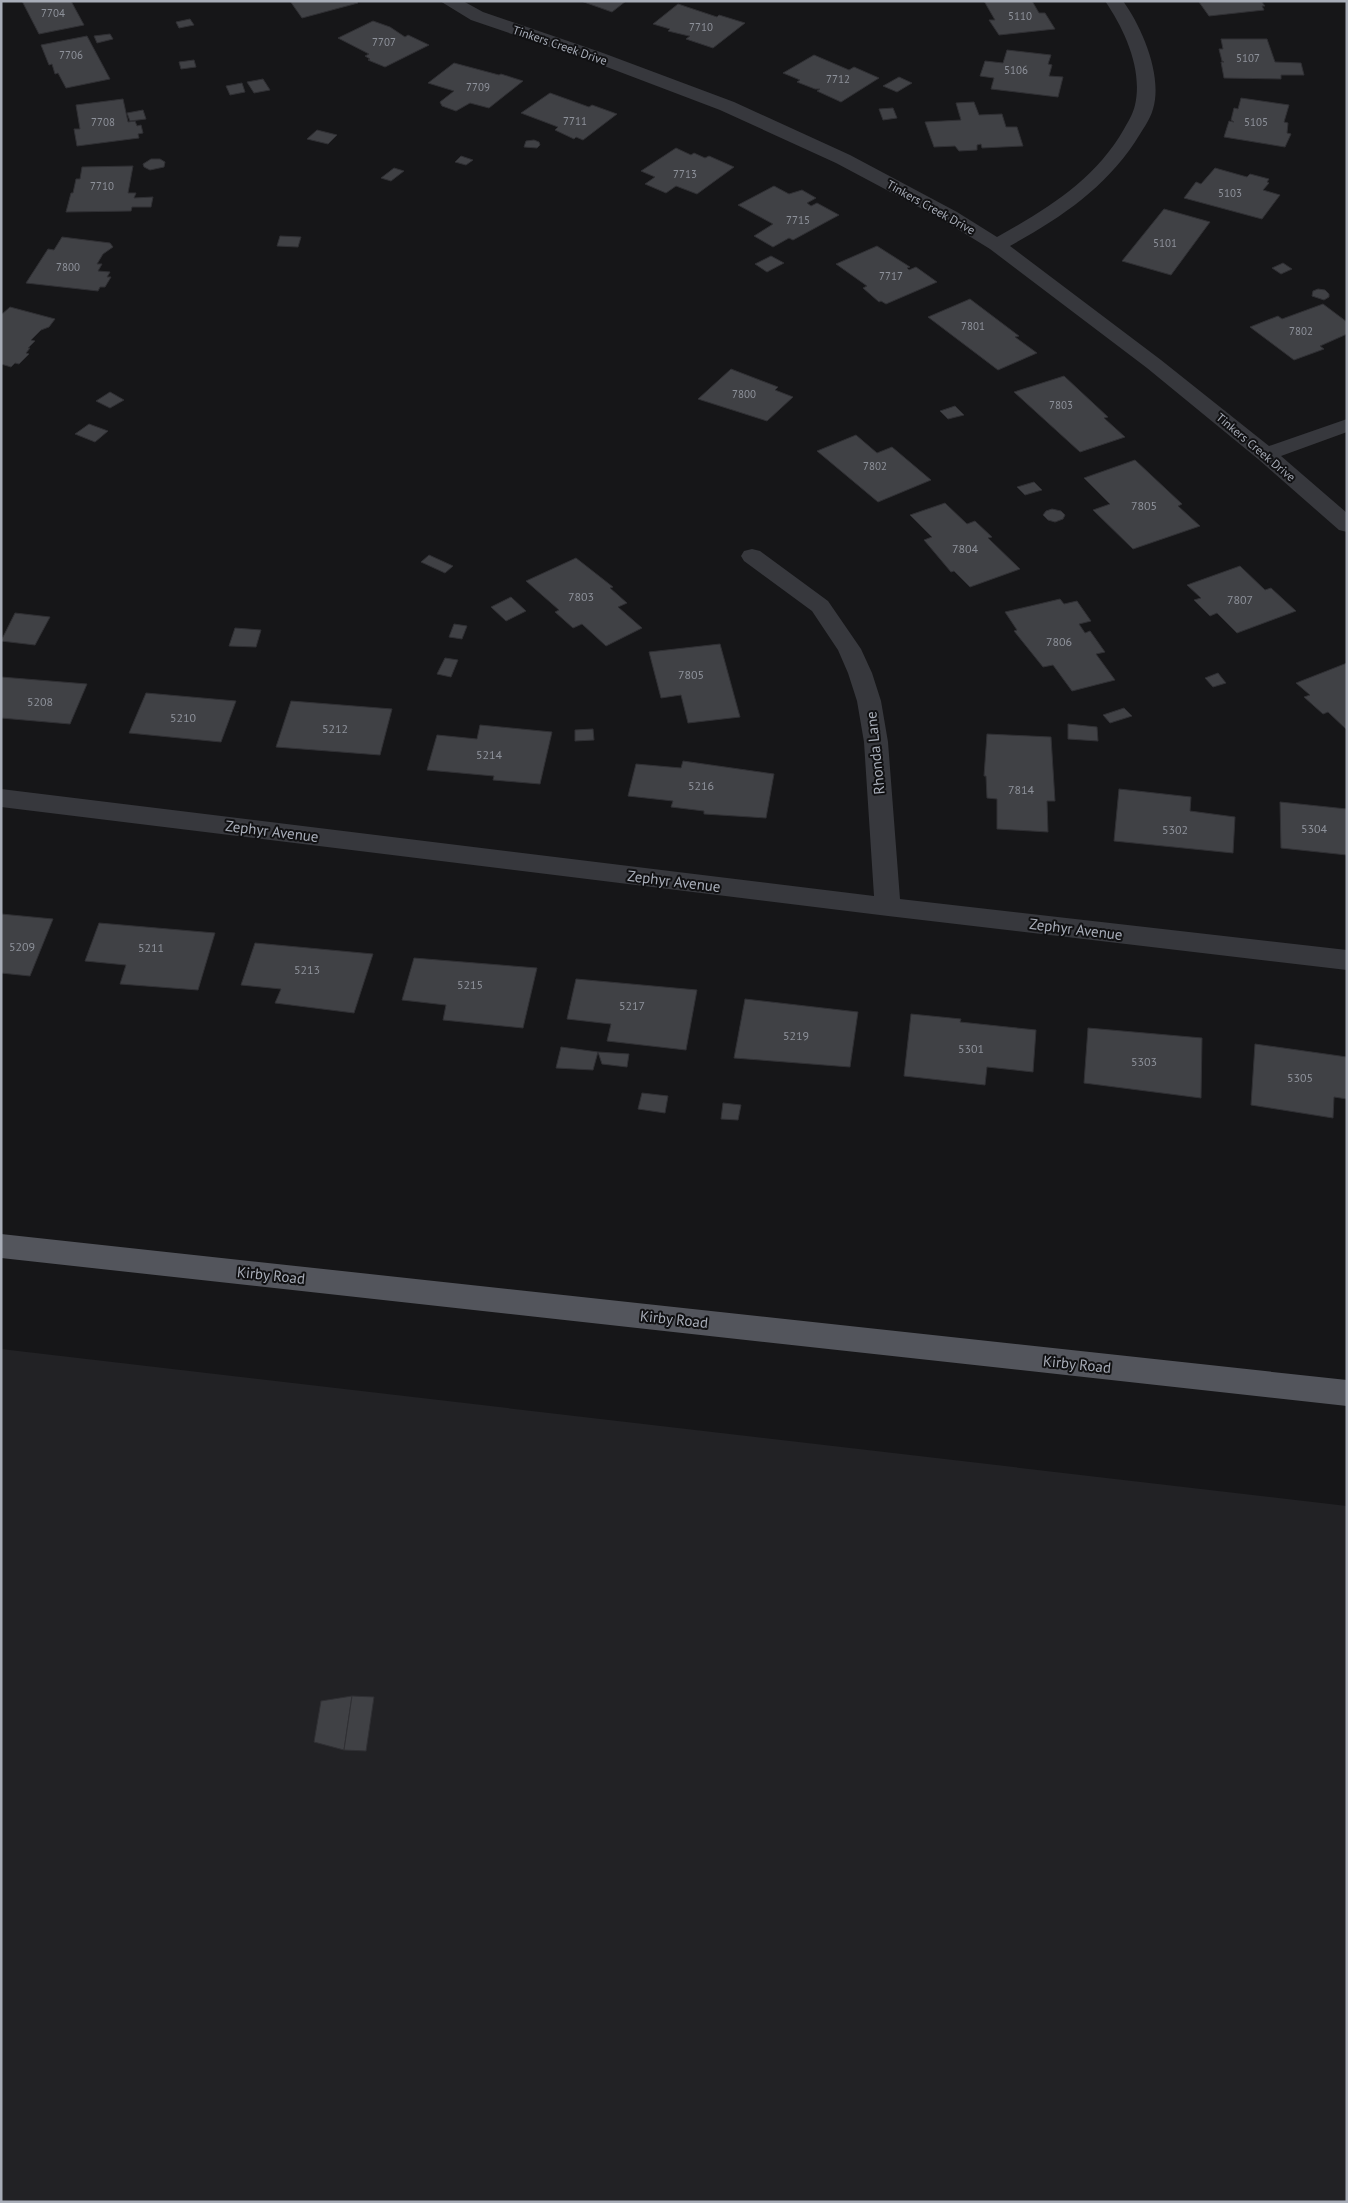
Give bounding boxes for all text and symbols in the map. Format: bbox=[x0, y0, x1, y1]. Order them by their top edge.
house number: 7704 bbox=[41, 6, 65, 20]
house number: 5110 bbox=[1008, 9, 1032, 23]
house number: 7710 bbox=[689, 20, 713, 34]
street label: Tinkers Creek Drive bbox=[511, 22, 609, 68]
house number: 7707 bbox=[372, 35, 396, 49]
house number: 7706 bbox=[59, 48, 83, 62]
house number: 5107 bbox=[1236, 51, 1260, 65]
house number: 5106 bbox=[1004, 63, 1028, 77]
house number: 7712 bbox=[826, 72, 850, 86]
house number: 7709 bbox=[466, 80, 490, 94]
house number: 7711 bbox=[563, 114, 587, 128]
house number: 7708 bbox=[91, 115, 115, 129]
house number: 5105 bbox=[1244, 115, 1268, 129]
house number: 7713 bbox=[673, 167, 697, 181]
street label: Tinkers Creek Drive bbox=[884, 177, 978, 237]
house number: 7710 bbox=[90, 179, 114, 193]
house number: 5103 bbox=[1218, 186, 1242, 200]
house number: 7715 bbox=[786, 213, 810, 227]
house number: 5101 bbox=[1153, 236, 1177, 250]
house number: 7800 bbox=[56, 260, 80, 274]
house number: 7717 bbox=[879, 269, 903, 283]
house number: 7801 bbox=[961, 319, 985, 333]
house number: 7802 bbox=[1289, 324, 1313, 338]
house number: 7800 bbox=[732, 387, 756, 401]
house number: 7803 bbox=[1049, 398, 1073, 412]
street label: Tinkers Creek Drive bbox=[1213, 410, 1299, 484]
house number: 7802 bbox=[863, 459, 887, 473]
house number: 7805 bbox=[1131, 498, 1157, 513]
house number: 7804 bbox=[952, 541, 979, 556]
house number: 7803 bbox=[568, 589, 594, 604]
house number: 7807 bbox=[1227, 592, 1253, 607]
house number: 7806 bbox=[1046, 634, 1072, 649]
house number: 7805 bbox=[678, 667, 704, 682]
house number: 5208 bbox=[27, 694, 53, 709]
house number: 5210 bbox=[170, 710, 197, 725]
street label: Rhonda Lane bbox=[861, 710, 889, 796]
house number: 5212 bbox=[322, 721, 348, 736]
house number: 5214 bbox=[476, 747, 503, 762]
house number: 5216 bbox=[688, 778, 714, 793]
house number: 7814 bbox=[1008, 782, 1035, 797]
street label: Zephyr Avenue bbox=[224, 816, 320, 846]
house number: 5304 bbox=[1301, 821, 1328, 836]
house number: 5302 bbox=[1162, 822, 1188, 837]
street label: Zephyr Avenue bbox=[626, 866, 722, 896]
street label: Zephyr Avenue bbox=[1028, 914, 1124, 944]
house number: 5209 bbox=[9, 939, 35, 954]
house number: 5211 bbox=[138, 940, 164, 955]
house number: 5213 bbox=[294, 962, 320, 977]
house number: 5215 bbox=[457, 977, 483, 992]
house number: 5217 bbox=[619, 998, 645, 1013]
house number: 5219 bbox=[783, 1028, 809, 1043]
house number: 5301 bbox=[958, 1041, 984, 1056]
house number: 5303 bbox=[1131, 1054, 1157, 1069]
house number: 5305 bbox=[1287, 1070, 1313, 1085]
street label: Kirby Road bbox=[236, 1262, 306, 1288]
street label: Kirby Road bbox=[639, 1306, 709, 1332]
street label: Kirby Road bbox=[1042, 1351, 1112, 1377]

